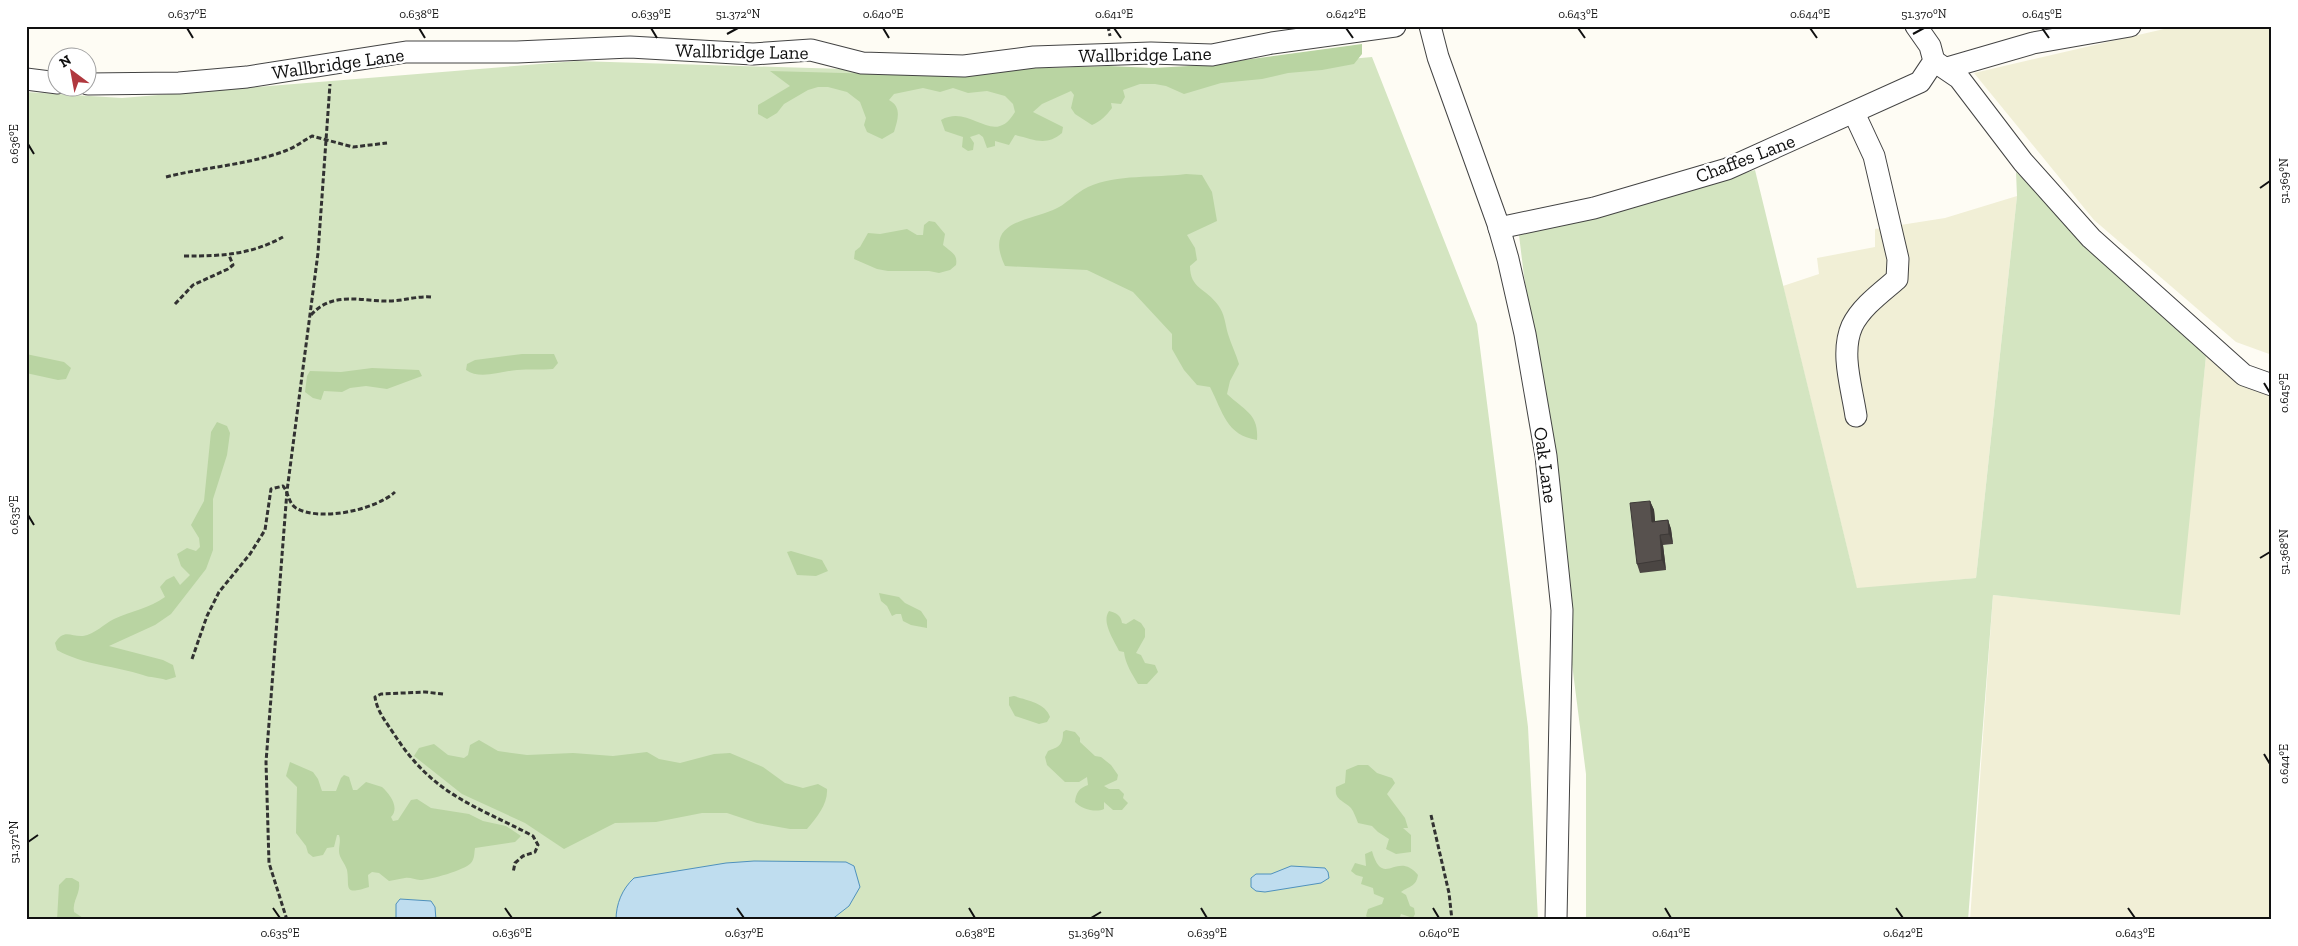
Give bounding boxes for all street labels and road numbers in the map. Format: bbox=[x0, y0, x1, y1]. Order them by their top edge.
street label: Wallbridge Lane bbox=[675, 39, 809, 64]
street label: Wallbridge Lane bbox=[1078, 42, 1212, 67]
street label: Wallbridge Lane bbox=[271, 43, 406, 84]
street label: Chaffes Lane bbox=[1692, 129, 1798, 188]
street label: Oak Lane bbox=[1529, 426, 1562, 505]

